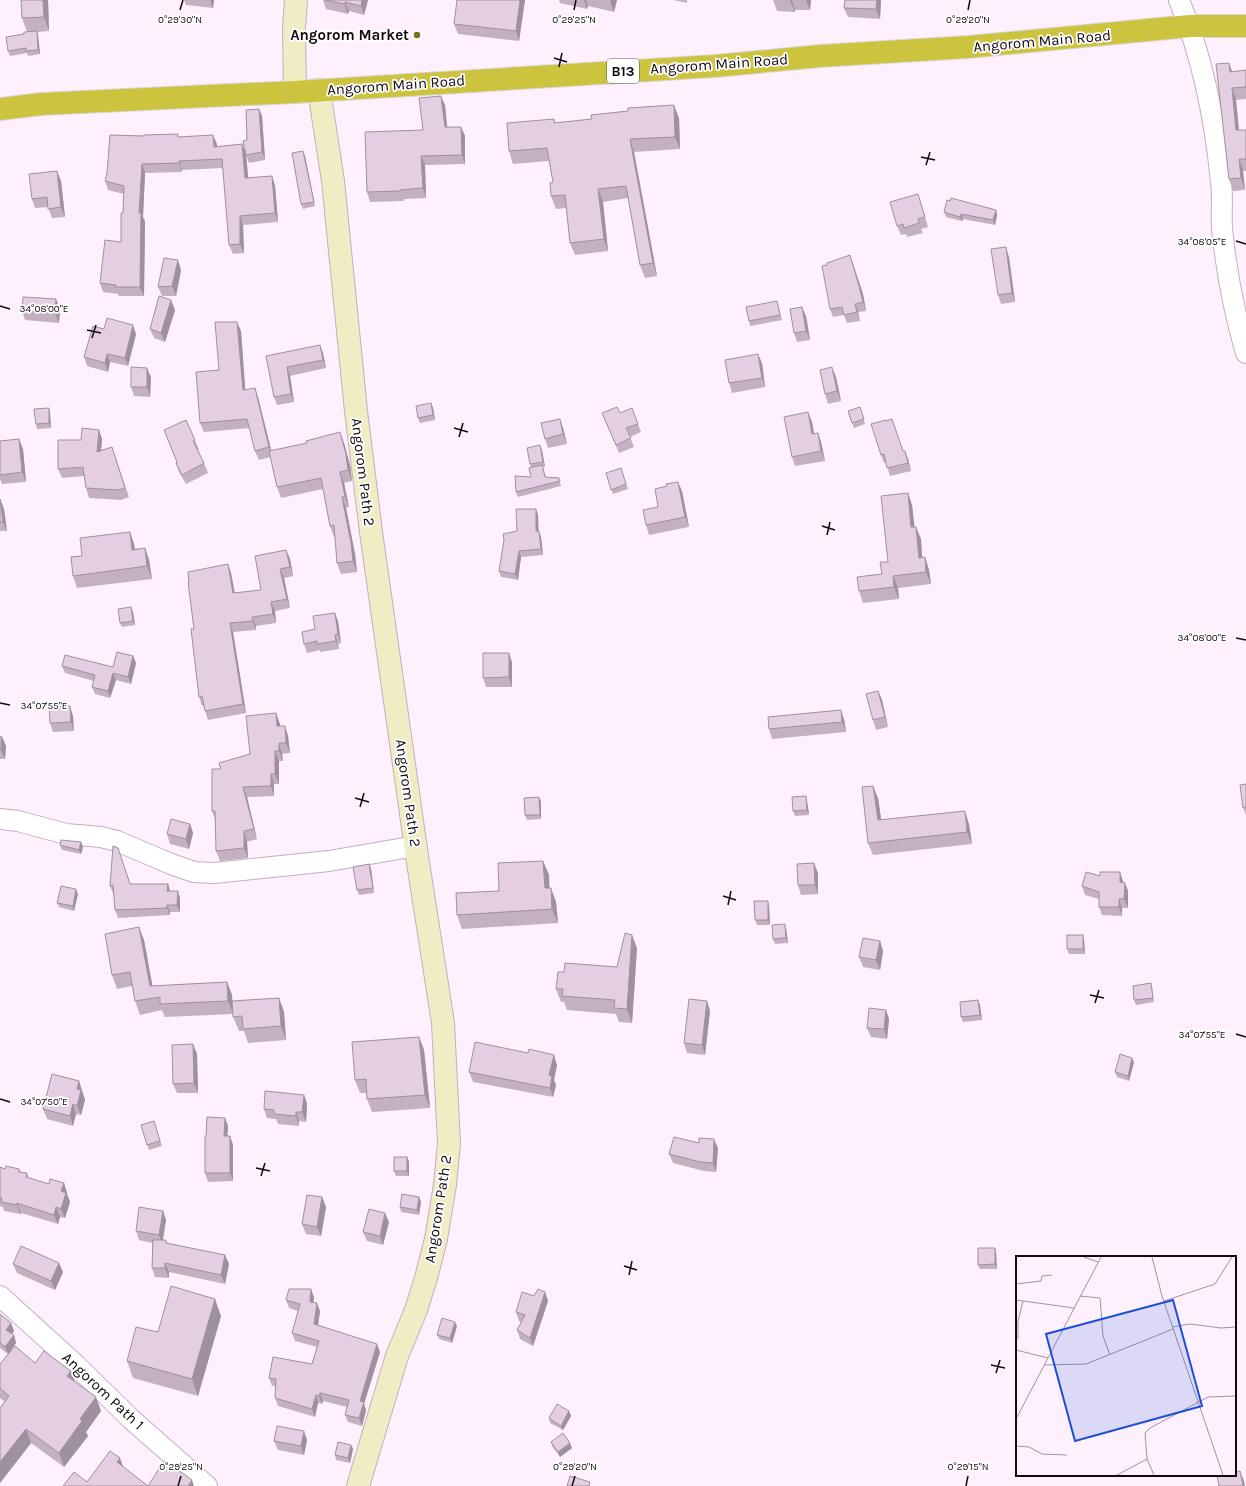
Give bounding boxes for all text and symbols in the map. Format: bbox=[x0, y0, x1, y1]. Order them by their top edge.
text: 0°29'30"N bbox=[158, 14, 202, 26]
text: 0°29'25"N bbox=[552, 14, 596, 26]
text: 0°29'20"N bbox=[946, 14, 990, 26]
place label: Angorom Market bbox=[290, 26, 409, 44]
street label: Angorom Main Road bbox=[972, 26, 1112, 56]
marker: Angorom Market bbox=[412, 30, 422, 40]
street label: Angorom Main Road bbox=[649, 50, 789, 78]
road number: B13 bbox=[607, 59, 639, 83]
street label: Angorom Main Road bbox=[326, 71, 466, 99]
text: 34°08'05"E bbox=[1178, 236, 1226, 248]
text: 34°08'00"E bbox=[20, 303, 68, 315]
street label: Angorom Path 2 bbox=[347, 417, 379, 527]
text: 34°08'00"E bbox=[1178, 632, 1226, 644]
text: 34°07'55"E bbox=[21, 700, 67, 712]
street label: Angorom Path 2 bbox=[391, 738, 425, 848]
text: 34°07'55"E bbox=[1179, 1029, 1225, 1041]
text: 34°07'50"E bbox=[20, 1096, 68, 1108]
street label: Angorom Path 2 bbox=[421, 1154, 455, 1264]
inset map bbox=[1016, 1256, 1236, 1476]
street label: Angorom Path 1 bbox=[58, 1349, 148, 1433]
text: 0°29'25"N bbox=[159, 1461, 203, 1473]
text: 0°29'20"N bbox=[553, 1461, 597, 1473]
text: 0°29'15"N bbox=[947, 1461, 989, 1473]

